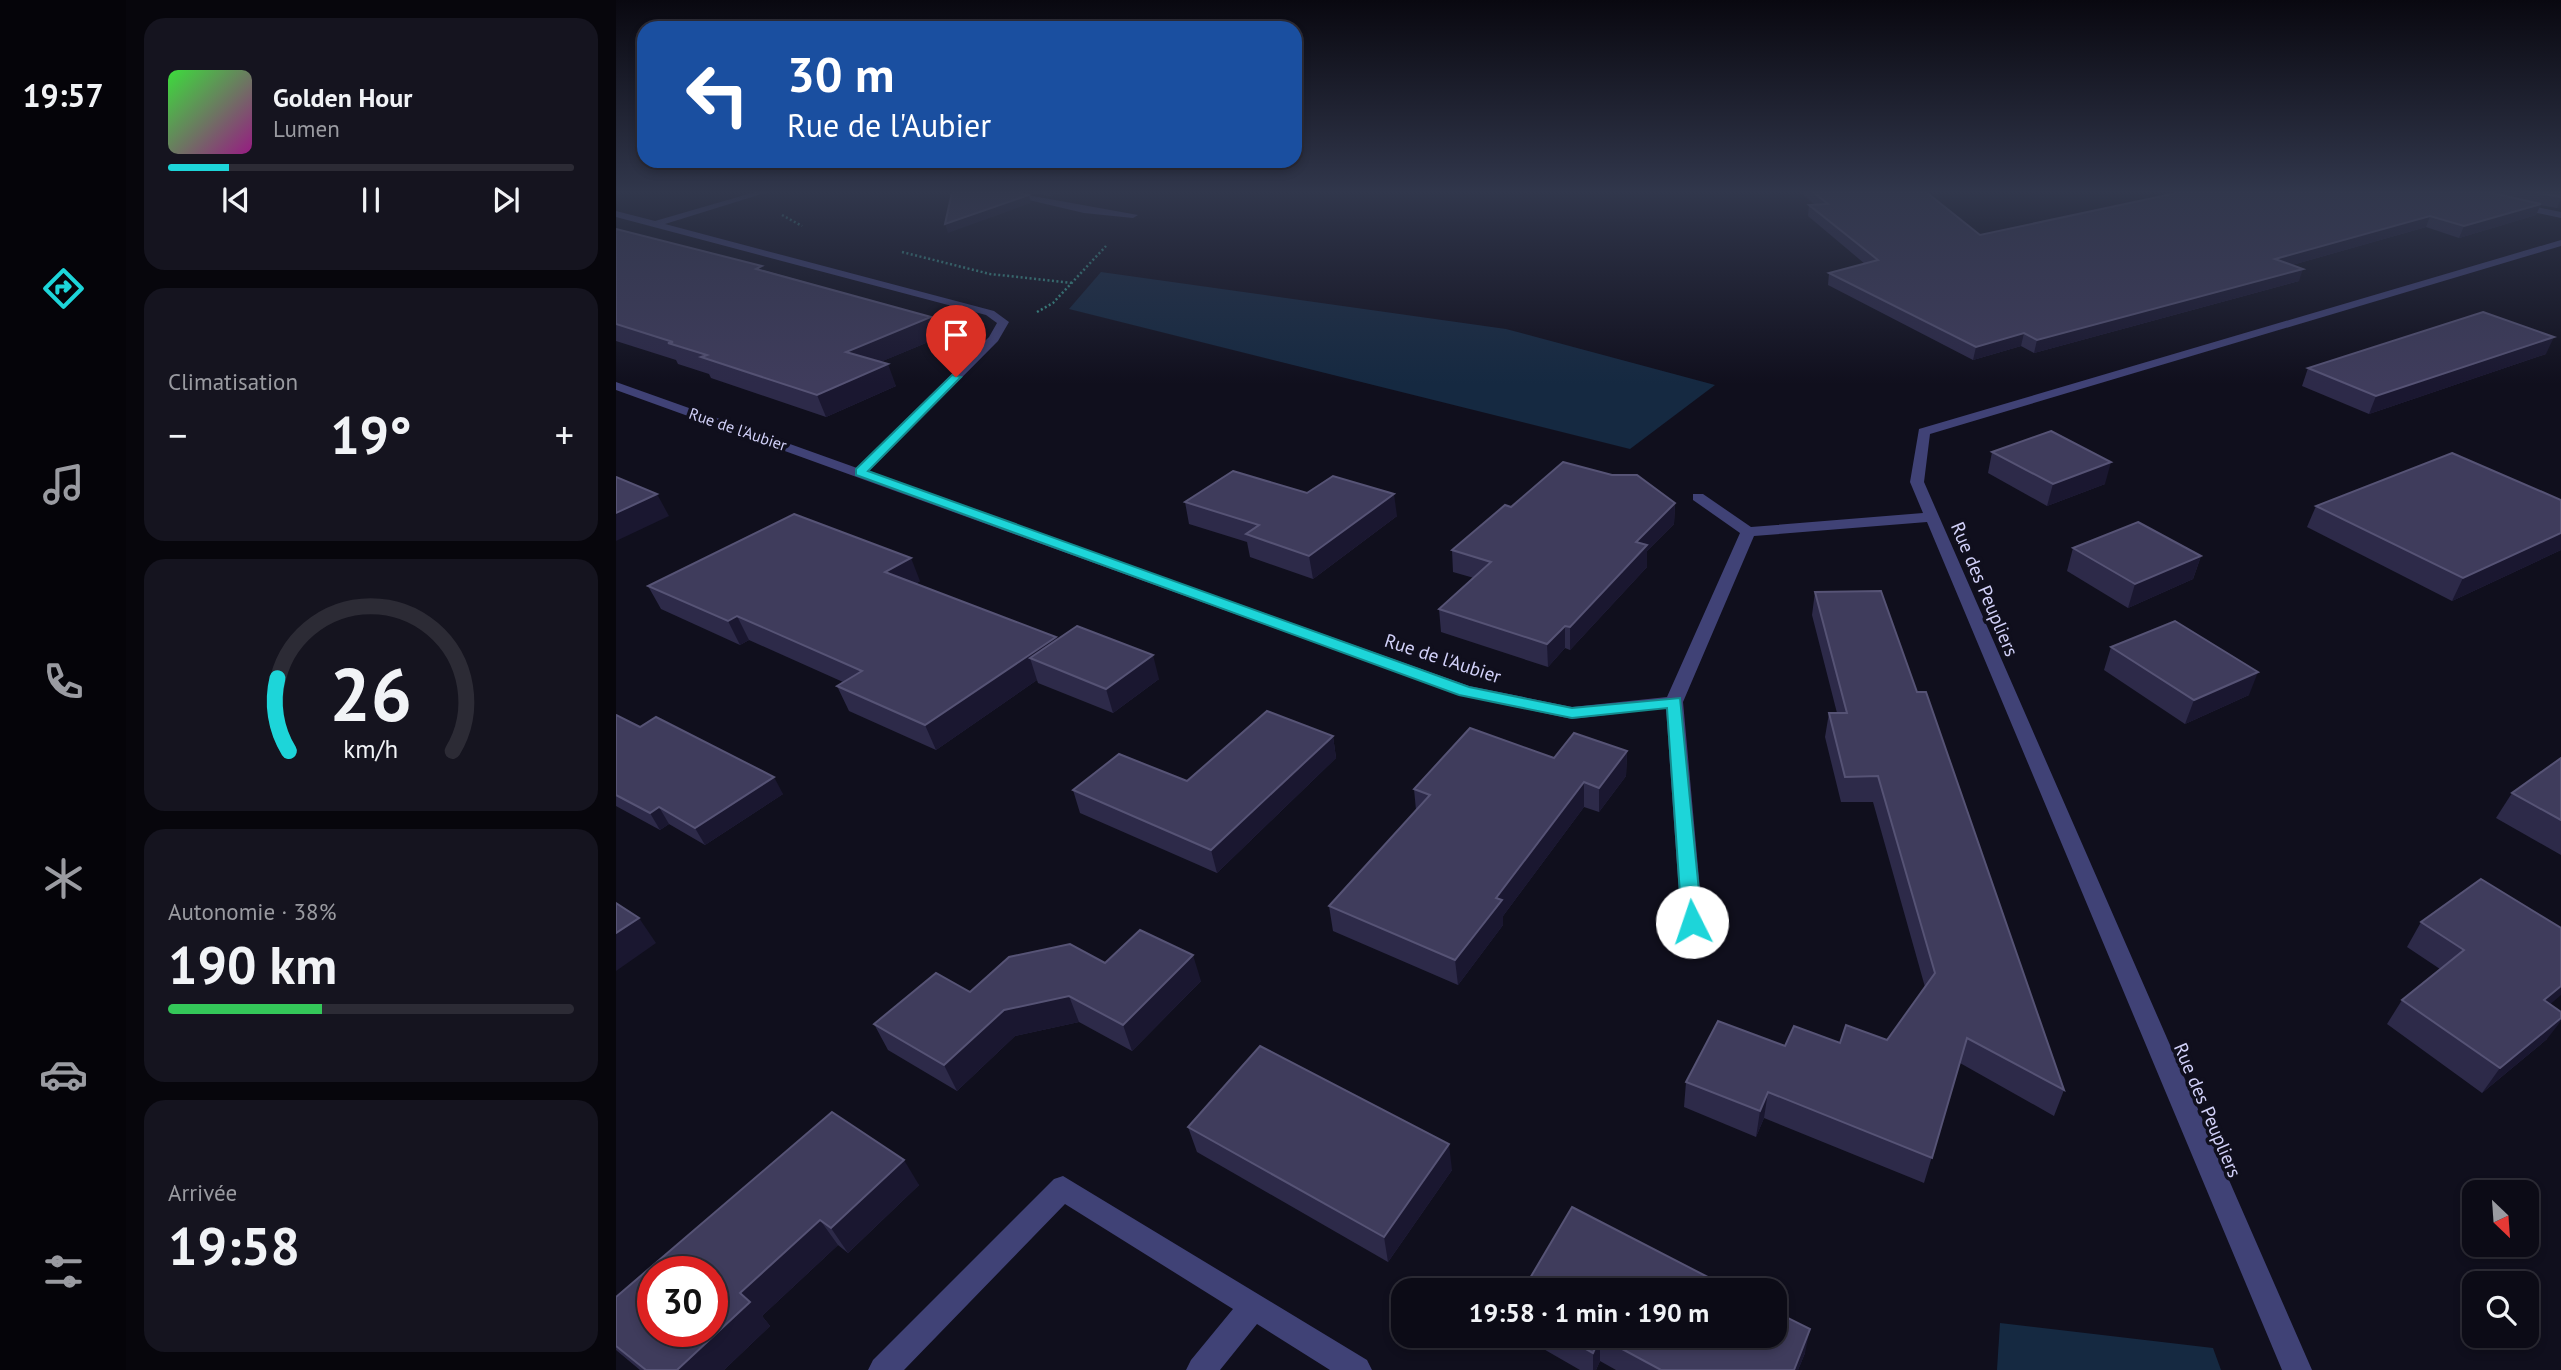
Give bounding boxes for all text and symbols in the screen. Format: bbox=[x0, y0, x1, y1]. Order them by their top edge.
text: 30 m bbox=[787, 42, 894, 106]
icon: left bbox=[672, 49, 763, 140]
text: 19:57 bbox=[22, 74, 104, 116]
text: Golden Hour bbox=[273, 81, 412, 114]
text: Rue de l'Aubier bbox=[787, 104, 991, 146]
text: Lumen bbox=[273, 114, 340, 143]
icon: previous bbox=[217, 181, 255, 219]
icon: pause bbox=[352, 181, 390, 219]
icon: next bbox=[487, 181, 525, 219]
icon: directions bbox=[39, 264, 88, 313]
pin bbox=[926, 305, 986, 377]
icon: arrive bbox=[937, 316, 975, 354]
text: Climatisation bbox=[168, 367, 298, 396]
text: 19° bbox=[330, 401, 412, 468]
street label: Rue de l'Aubier bbox=[686, 403, 790, 455]
text: − bbox=[168, 410, 187, 459]
text: + bbox=[555, 410, 574, 459]
icon: music bbox=[39, 460, 88, 509]
street label: Rue des Peupliers bbox=[1946, 518, 2024, 660]
street label: Rue de l'Aubier bbox=[1382, 628, 1505, 688]
text: 26 bbox=[330, 647, 412, 741]
icon: phone bbox=[39, 657, 88, 706]
text: km/h bbox=[344, 733, 398, 765]
icon: climate bbox=[39, 854, 88, 903]
position arrow bbox=[1655, 885, 1729, 959]
text: Autonomie · 38% bbox=[168, 897, 336, 926]
text: 190 km bbox=[168, 931, 337, 998]
street label: Rue des Peupliers bbox=[2169, 1039, 2247, 1181]
icon: car bbox=[39, 1050, 88, 1099]
text: Arrivée bbox=[168, 1178, 237, 1207]
north arrow bbox=[2462, 1180, 2539, 1256]
map controls bbox=[2462, 1180, 2539, 1348]
text: 19:58 bbox=[168, 1212, 300, 1279]
icon: filters bbox=[39, 1247, 88, 1296]
speed limit sign: 30 bbox=[637, 1256, 728, 1347]
button: search bbox=[2462, 1271, 2539, 1348]
text: 19:58 · 1 min · 190 m bbox=[1469, 1296, 1709, 1329]

